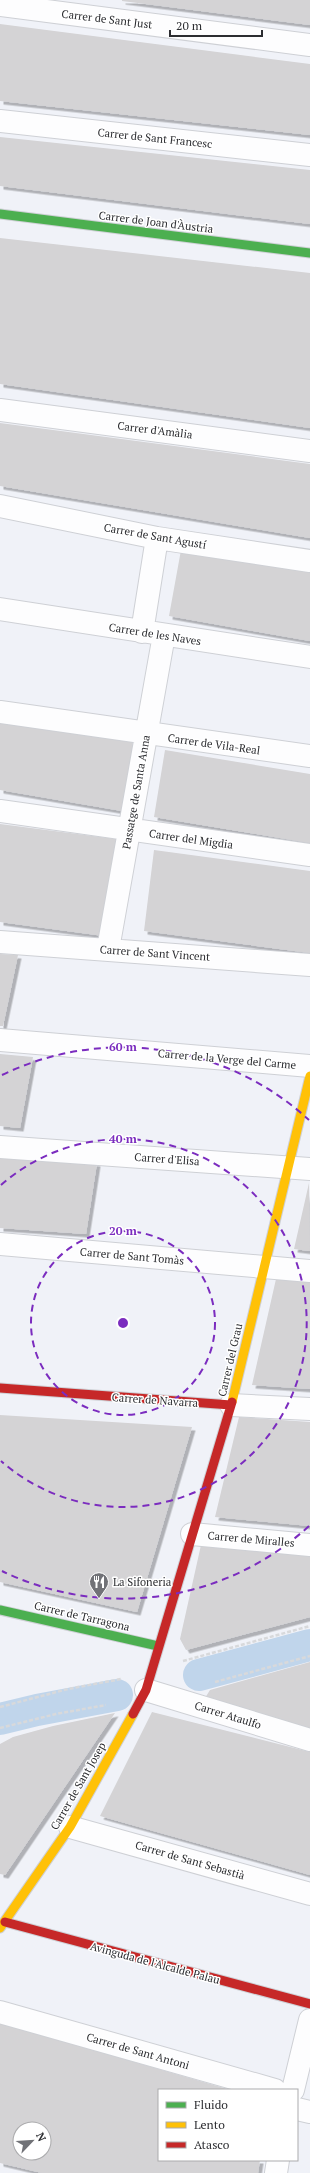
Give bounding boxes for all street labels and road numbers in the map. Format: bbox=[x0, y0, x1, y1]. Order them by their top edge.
street label: Carrer de Sant Just bbox=[61, 6, 153, 32]
street label: Carrer de Sant Francesc bbox=[97, 125, 213, 151]
street label: Carrer de Joan d'Àustria bbox=[98, 208, 215, 236]
street label: Carrer d'Amàlia bbox=[117, 418, 194, 442]
street label: Carrer de Sant Agustí bbox=[103, 520, 208, 552]
street label: Carrer de les Naves bbox=[108, 620, 202, 648]
street label: Carrer de Vila-Real bbox=[167, 731, 261, 757]
street label: Passatge de Santa Anna bbox=[119, 733, 153, 850]
street label: Carrer del Migdia bbox=[148, 826, 234, 852]
street label: Carrer de Sant Vincent bbox=[99, 942, 211, 964]
street label: Carrer de la Verge del Carme bbox=[157, 1046, 297, 1072]
street label: Carrer d'Elisa bbox=[134, 1150, 201, 1168]
street label: Carrer de Sant Tomàs bbox=[79, 1244, 185, 1268]
street label: Carrer del Grau bbox=[215, 1321, 245, 1398]
street label: Carrer de Navarra bbox=[111, 1390, 199, 1410]
street label: Carrer de Miralles bbox=[207, 1528, 295, 1550]
street label: Carrer de Tarragona bbox=[33, 1598, 132, 1634]
street label: Carrer Ataulfo bbox=[193, 1698, 263, 1732]
street label: Carrer de Sant Josep bbox=[47, 1740, 109, 1832]
street label: Carrer de Sant Sebastià bbox=[134, 1838, 247, 1882]
street label: Avinguda de l'Alcalde Palau bbox=[89, 1939, 222, 1987]
street label: Carrer de Sant Antoni bbox=[85, 2030, 191, 2072]

